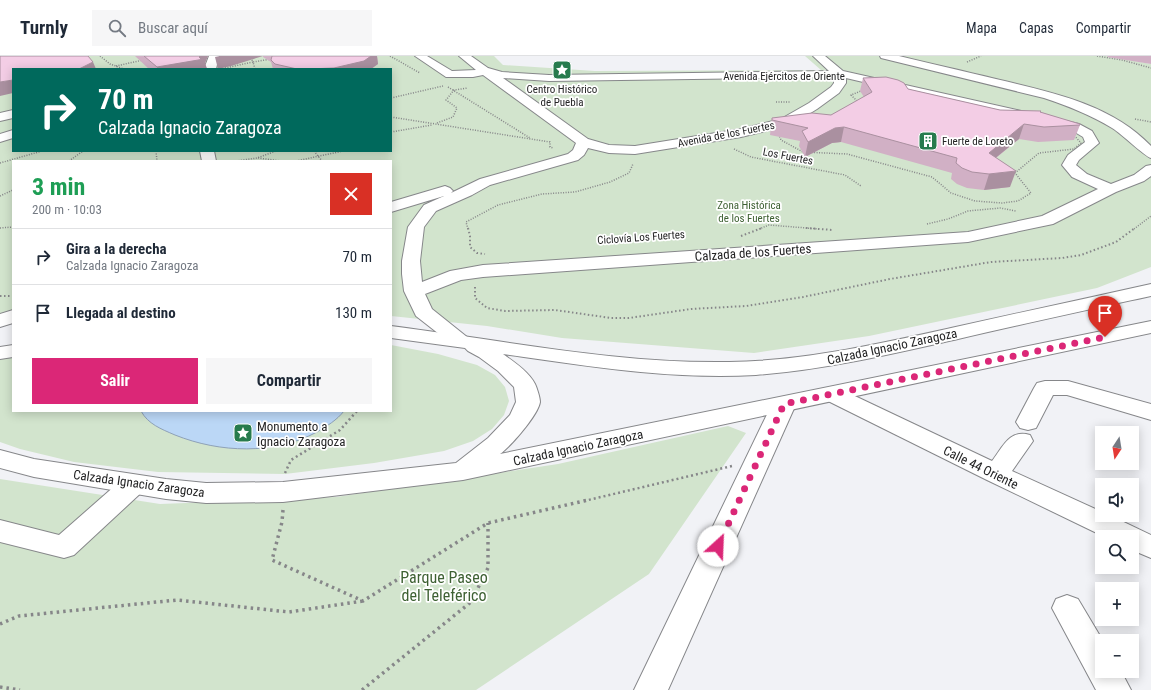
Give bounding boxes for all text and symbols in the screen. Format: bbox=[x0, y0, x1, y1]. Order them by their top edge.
search box bbox=[92, 10, 372, 46]
text: Turnly bbox=[20, 16, 68, 39]
icon: search bbox=[106, 17, 128, 39]
text: Buscar aquí bbox=[138, 19, 208, 37]
text: Mapa bbox=[966, 20, 997, 36]
text: Capas bbox=[1019, 20, 1054, 36]
text: Compartir bbox=[1076, 20, 1131, 36]
place icon: Centro Histórico de Puebla bbox=[551, 59, 573, 81]
street label: Avenida Ejércitos de Oriente bbox=[723, 70, 845, 83]
text: 70 m bbox=[98, 83, 154, 116]
place label: Centro Histórico de Puebla bbox=[527, 83, 598, 109]
icon: right bbox=[32, 84, 84, 136]
text: Calzada Ignacio Zaragoza bbox=[98, 117, 282, 138]
street label: Avenida de los Fuertes bbox=[677, 119, 776, 150]
building icon: Fuerte de Loreto bbox=[917, 130, 939, 152]
place label: Fuerte de Loreto bbox=[942, 135, 1014, 148]
street label: Los Fuertes bbox=[762, 145, 814, 168]
text: 3 min bbox=[32, 173, 85, 201]
button: close bbox=[330, 173, 372, 215]
park label: Zona Histórica de los Fuertes bbox=[717, 199, 781, 225]
text: 200 m · 10:03 bbox=[32, 202, 102, 217]
street label: Ciclovía Los Fuertes bbox=[597, 228, 685, 247]
text: Gira a la derecha bbox=[66, 240, 167, 258]
street label: Calzada de los Fuertes bbox=[694, 241, 812, 264]
icon: right bbox=[32, 246, 54, 268]
text: 70 m bbox=[342, 248, 372, 266]
text: Calzada Ignacio Zaragoza bbox=[66, 258, 199, 273]
pin bbox=[1088, 296, 1122, 337]
icon: arrive bbox=[32, 302, 54, 324]
icon: arrive bbox=[1094, 302, 1116, 324]
text: Llegada al destino bbox=[66, 304, 176, 322]
text: 130 m bbox=[335, 304, 372, 322]
street label: Calzada Ignacio Zaragoza bbox=[826, 325, 959, 368]
button: Salir bbox=[32, 358, 198, 404]
button: Compartir bbox=[206, 358, 372, 404]
place label: Monumento a Ignacio Zaragoza bbox=[257, 419, 345, 449]
place icon: Monumento a Ignacio Zaragoza bbox=[232, 422, 254, 444]
street label: Calzada Ignacio Zaragoza bbox=[512, 426, 645, 469]
north arrow bbox=[1095, 426, 1139, 470]
map controls bbox=[1095, 426, 1139, 678]
street label: Calle 44 Oriente bbox=[941, 443, 1021, 492]
street label: Calzada Ignacio Zaragoza bbox=[72, 467, 206, 500]
button: sound bbox=[1095, 478, 1139, 522]
position arrow bbox=[697, 525, 739, 567]
button: search bbox=[1095, 530, 1139, 574]
park label: Parque Paseo del Teleférico bbox=[400, 568, 488, 605]
button: + bbox=[1095, 582, 1139, 626]
button: − bbox=[1095, 634, 1139, 678]

